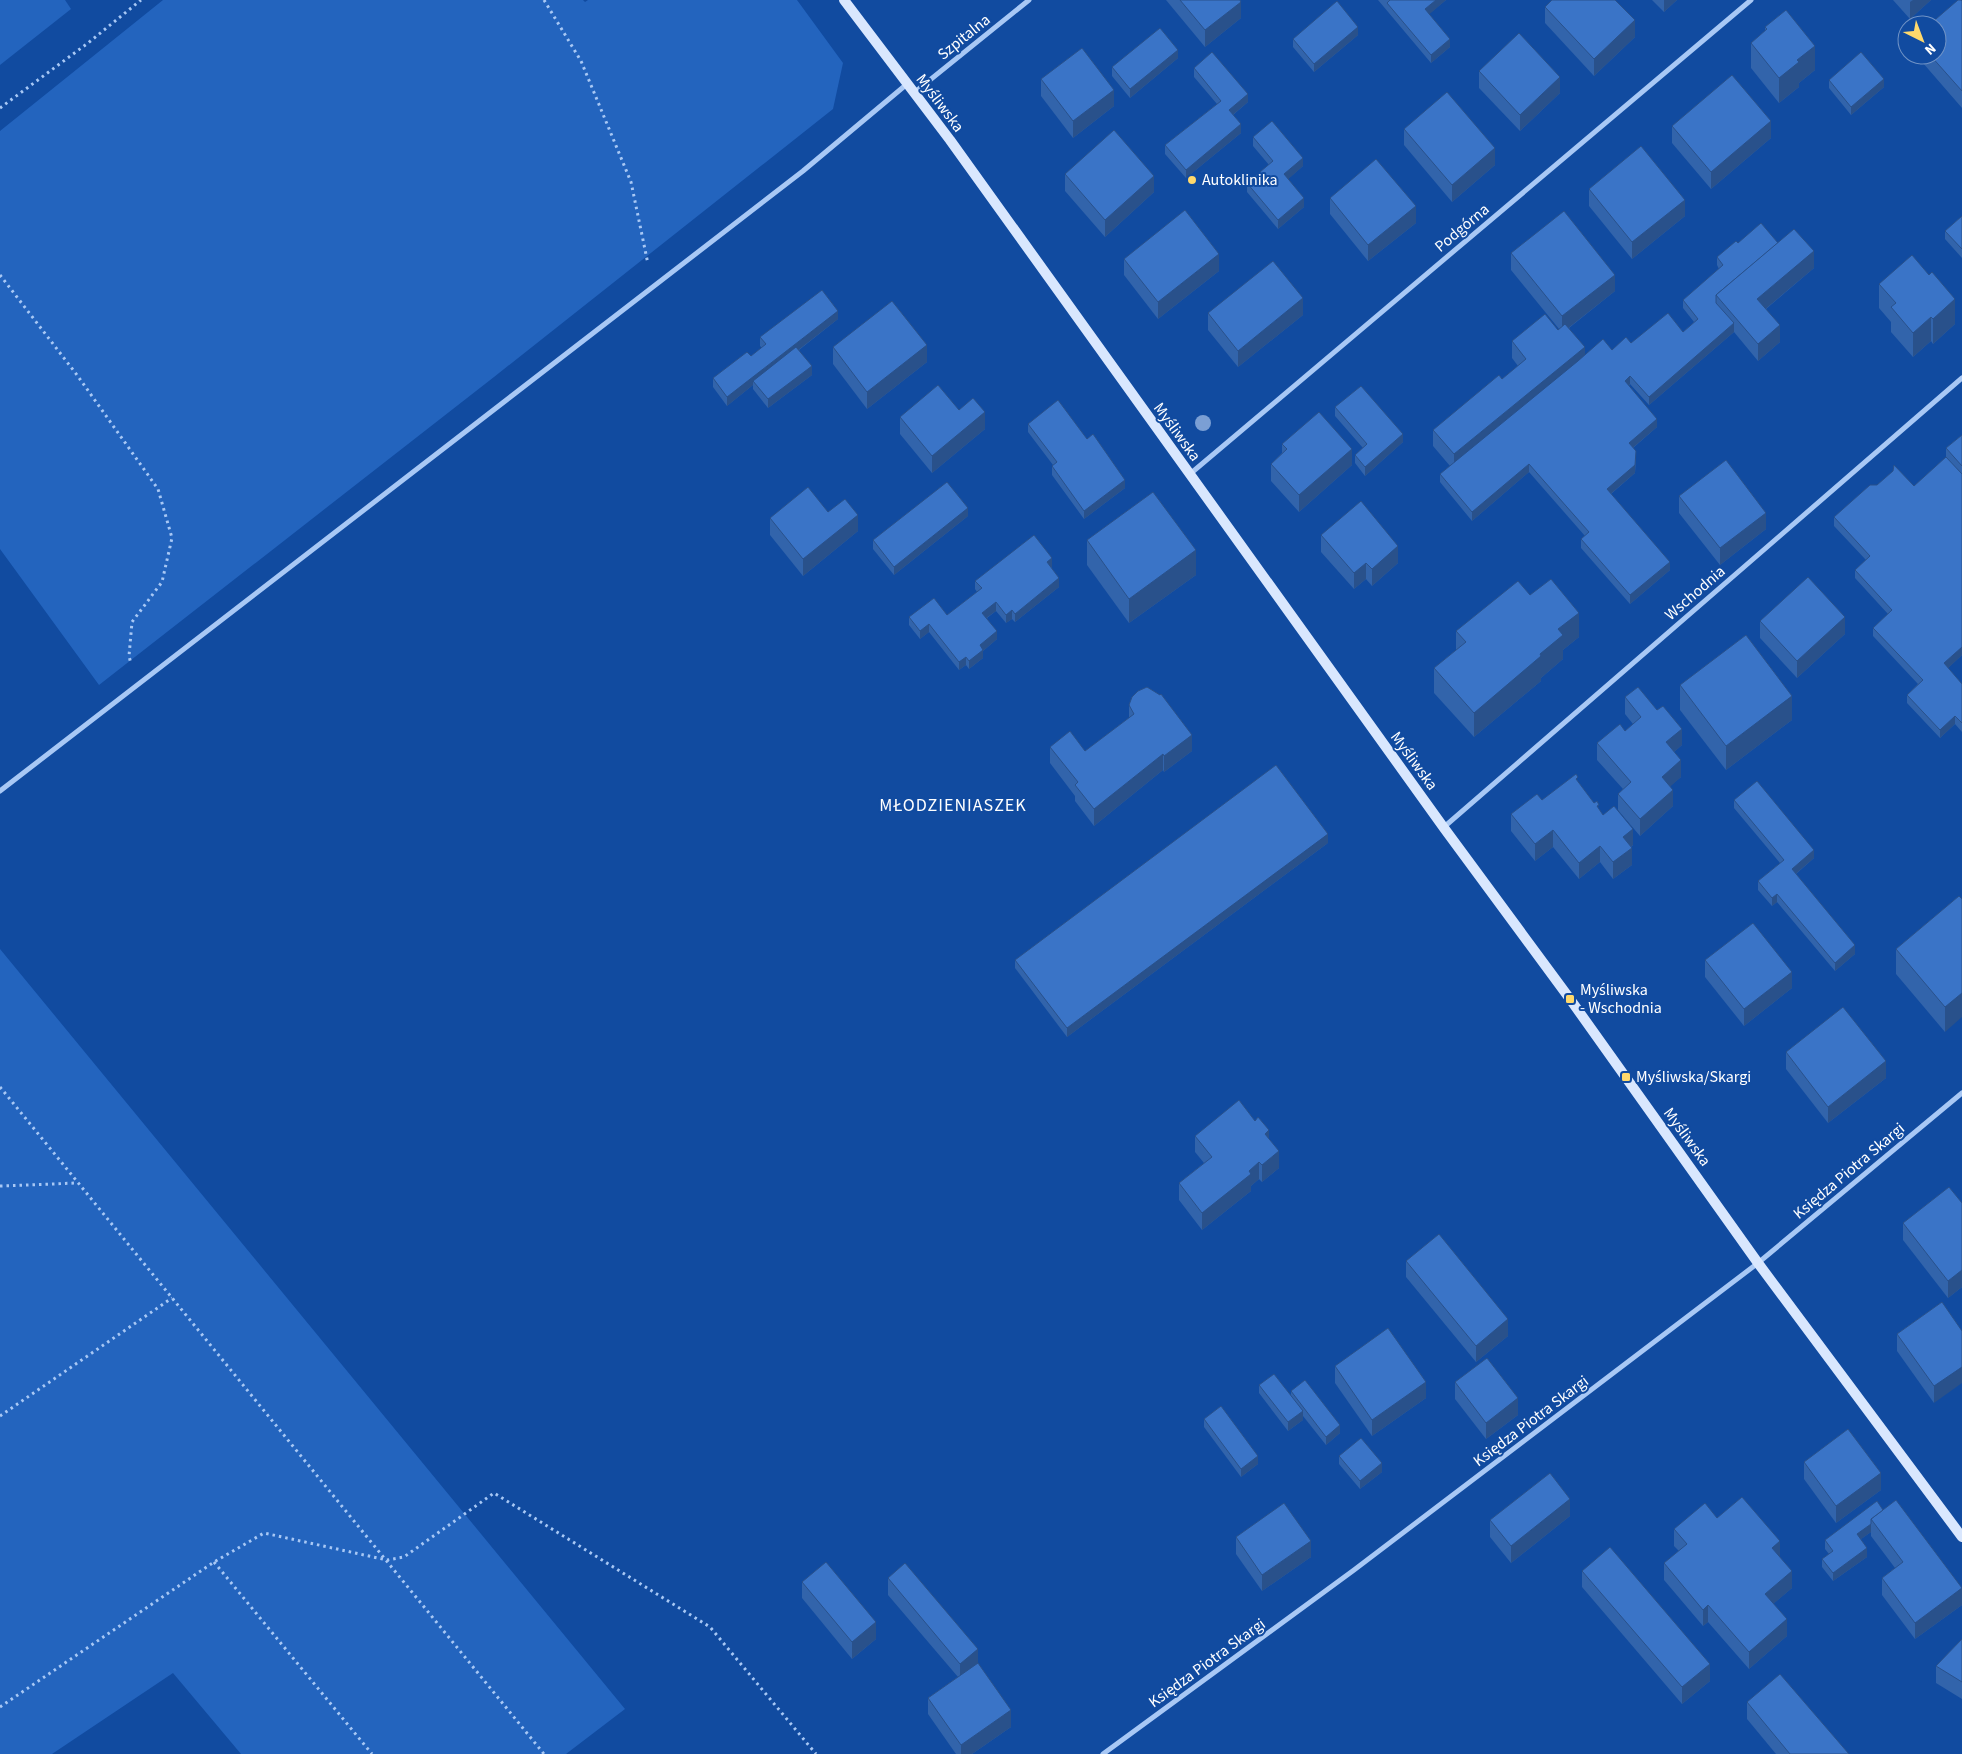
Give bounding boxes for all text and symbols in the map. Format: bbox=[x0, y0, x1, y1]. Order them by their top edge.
street label: Szpitalna bbox=[933, 9, 995, 65]
north arrow bbox=[1897, 15, 1947, 65]
text: N bbox=[1920, 38, 1940, 59]
street label: Myśliwska bbox=[911, 69, 969, 137]
place label: Autoklinika bbox=[1202, 169, 1278, 191]
marker: Autoklinika bbox=[1186, 174, 1198, 186]
street label: Podgórna bbox=[1430, 199, 1494, 257]
street label: Myśliwska bbox=[1148, 398, 1206, 466]
street label: Wschodnia bbox=[1660, 561, 1730, 625]
street label: Myśliwska bbox=[1385, 727, 1443, 795]
district label: MŁODZIENIASZEK bbox=[879, 793, 1027, 818]
place label: Myśliwska - Wschodnia bbox=[1580, 979, 1662, 1019]
marker: Myśliwska - Wschodnia bbox=[1564, 993, 1576, 1005]
place label: Myśliwska/Skargi bbox=[1636, 1066, 1751, 1088]
marker: Myśliwska/Skargi bbox=[1620, 1071, 1632, 1083]
street label: Myśliwska bbox=[1658, 1103, 1716, 1171]
street label: Księdza Piotra Skargi bbox=[1789, 1118, 1909, 1224]
street label: Księdza Piotra Skargi bbox=[1469, 1370, 1593, 1472]
street label: Księdza Piotra Skargi bbox=[1144, 1613, 1270, 1713]

